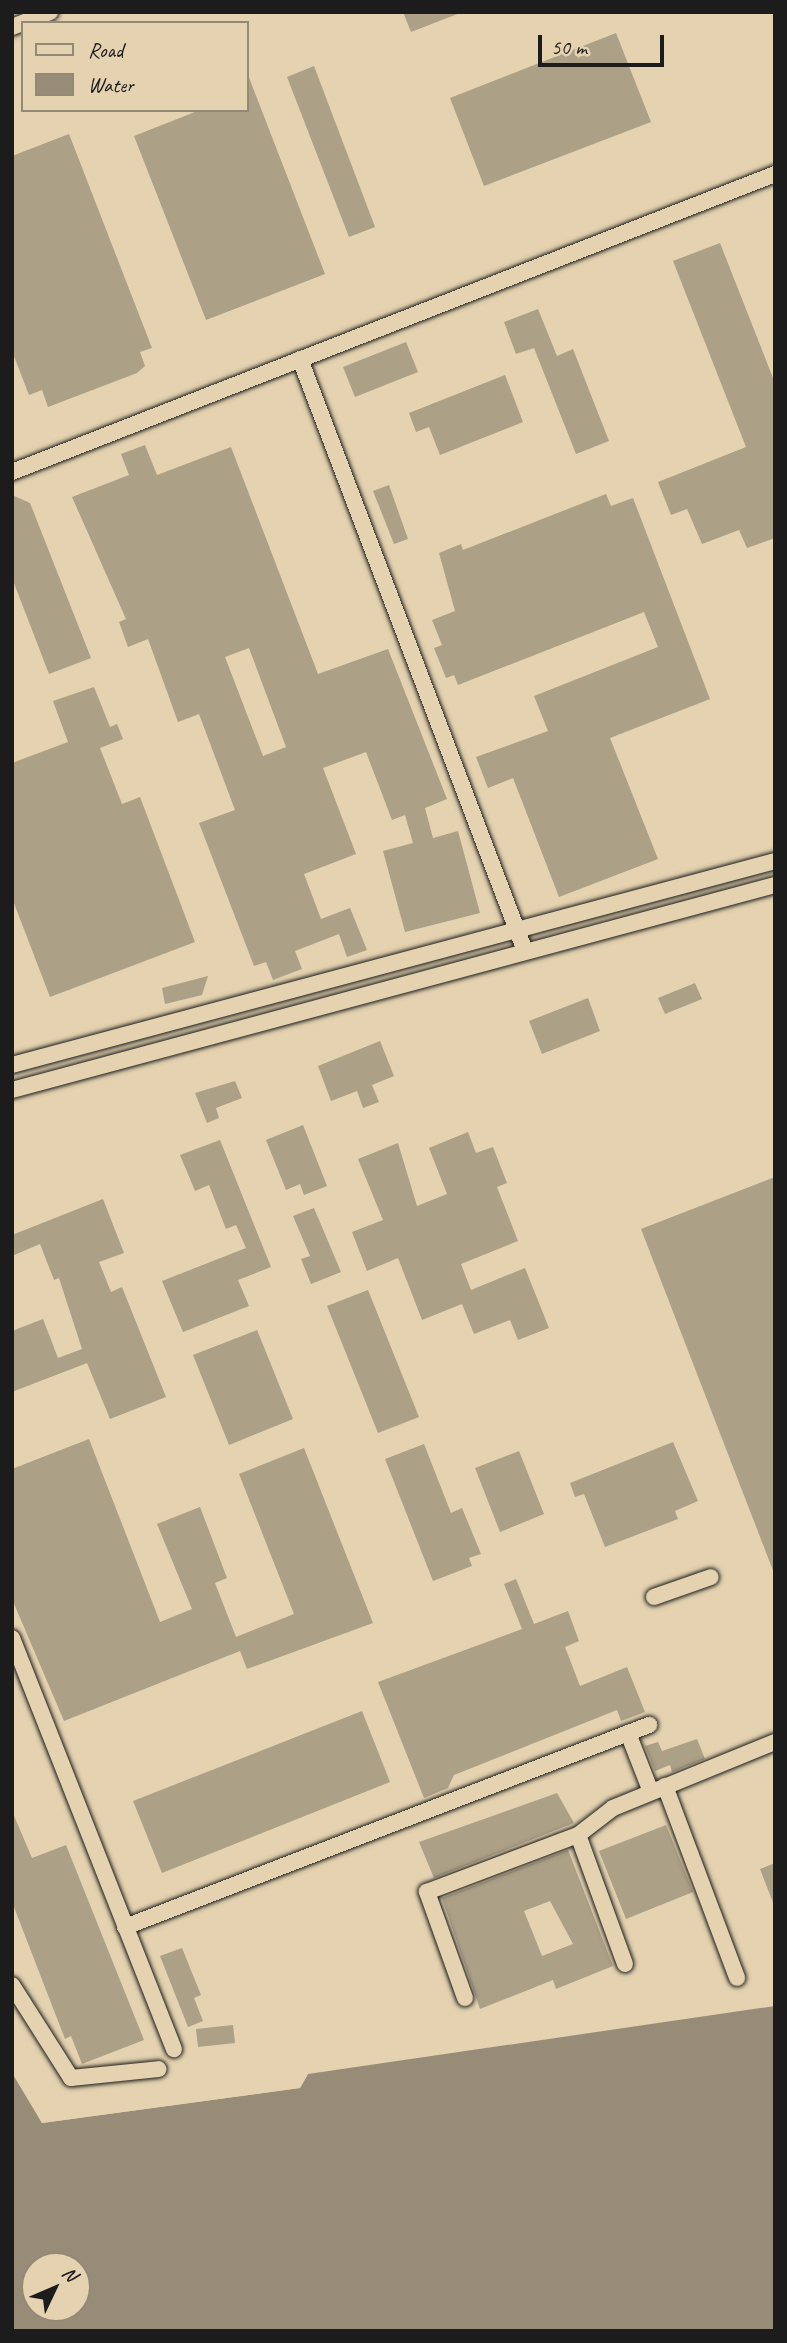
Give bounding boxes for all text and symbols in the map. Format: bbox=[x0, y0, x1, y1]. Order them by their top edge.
legend bbox=[21, 21, 248, 112]
scale bar bbox=[542, 21, 668, 65]
text: 50 m bbox=[551, 34, 587, 60]
text: Road bbox=[88, 37, 123, 63]
text: Water bbox=[88, 72, 134, 98]
north arrow bbox=[21, 2252, 91, 2322]
text: N bbox=[57, 2261, 82, 2286]

